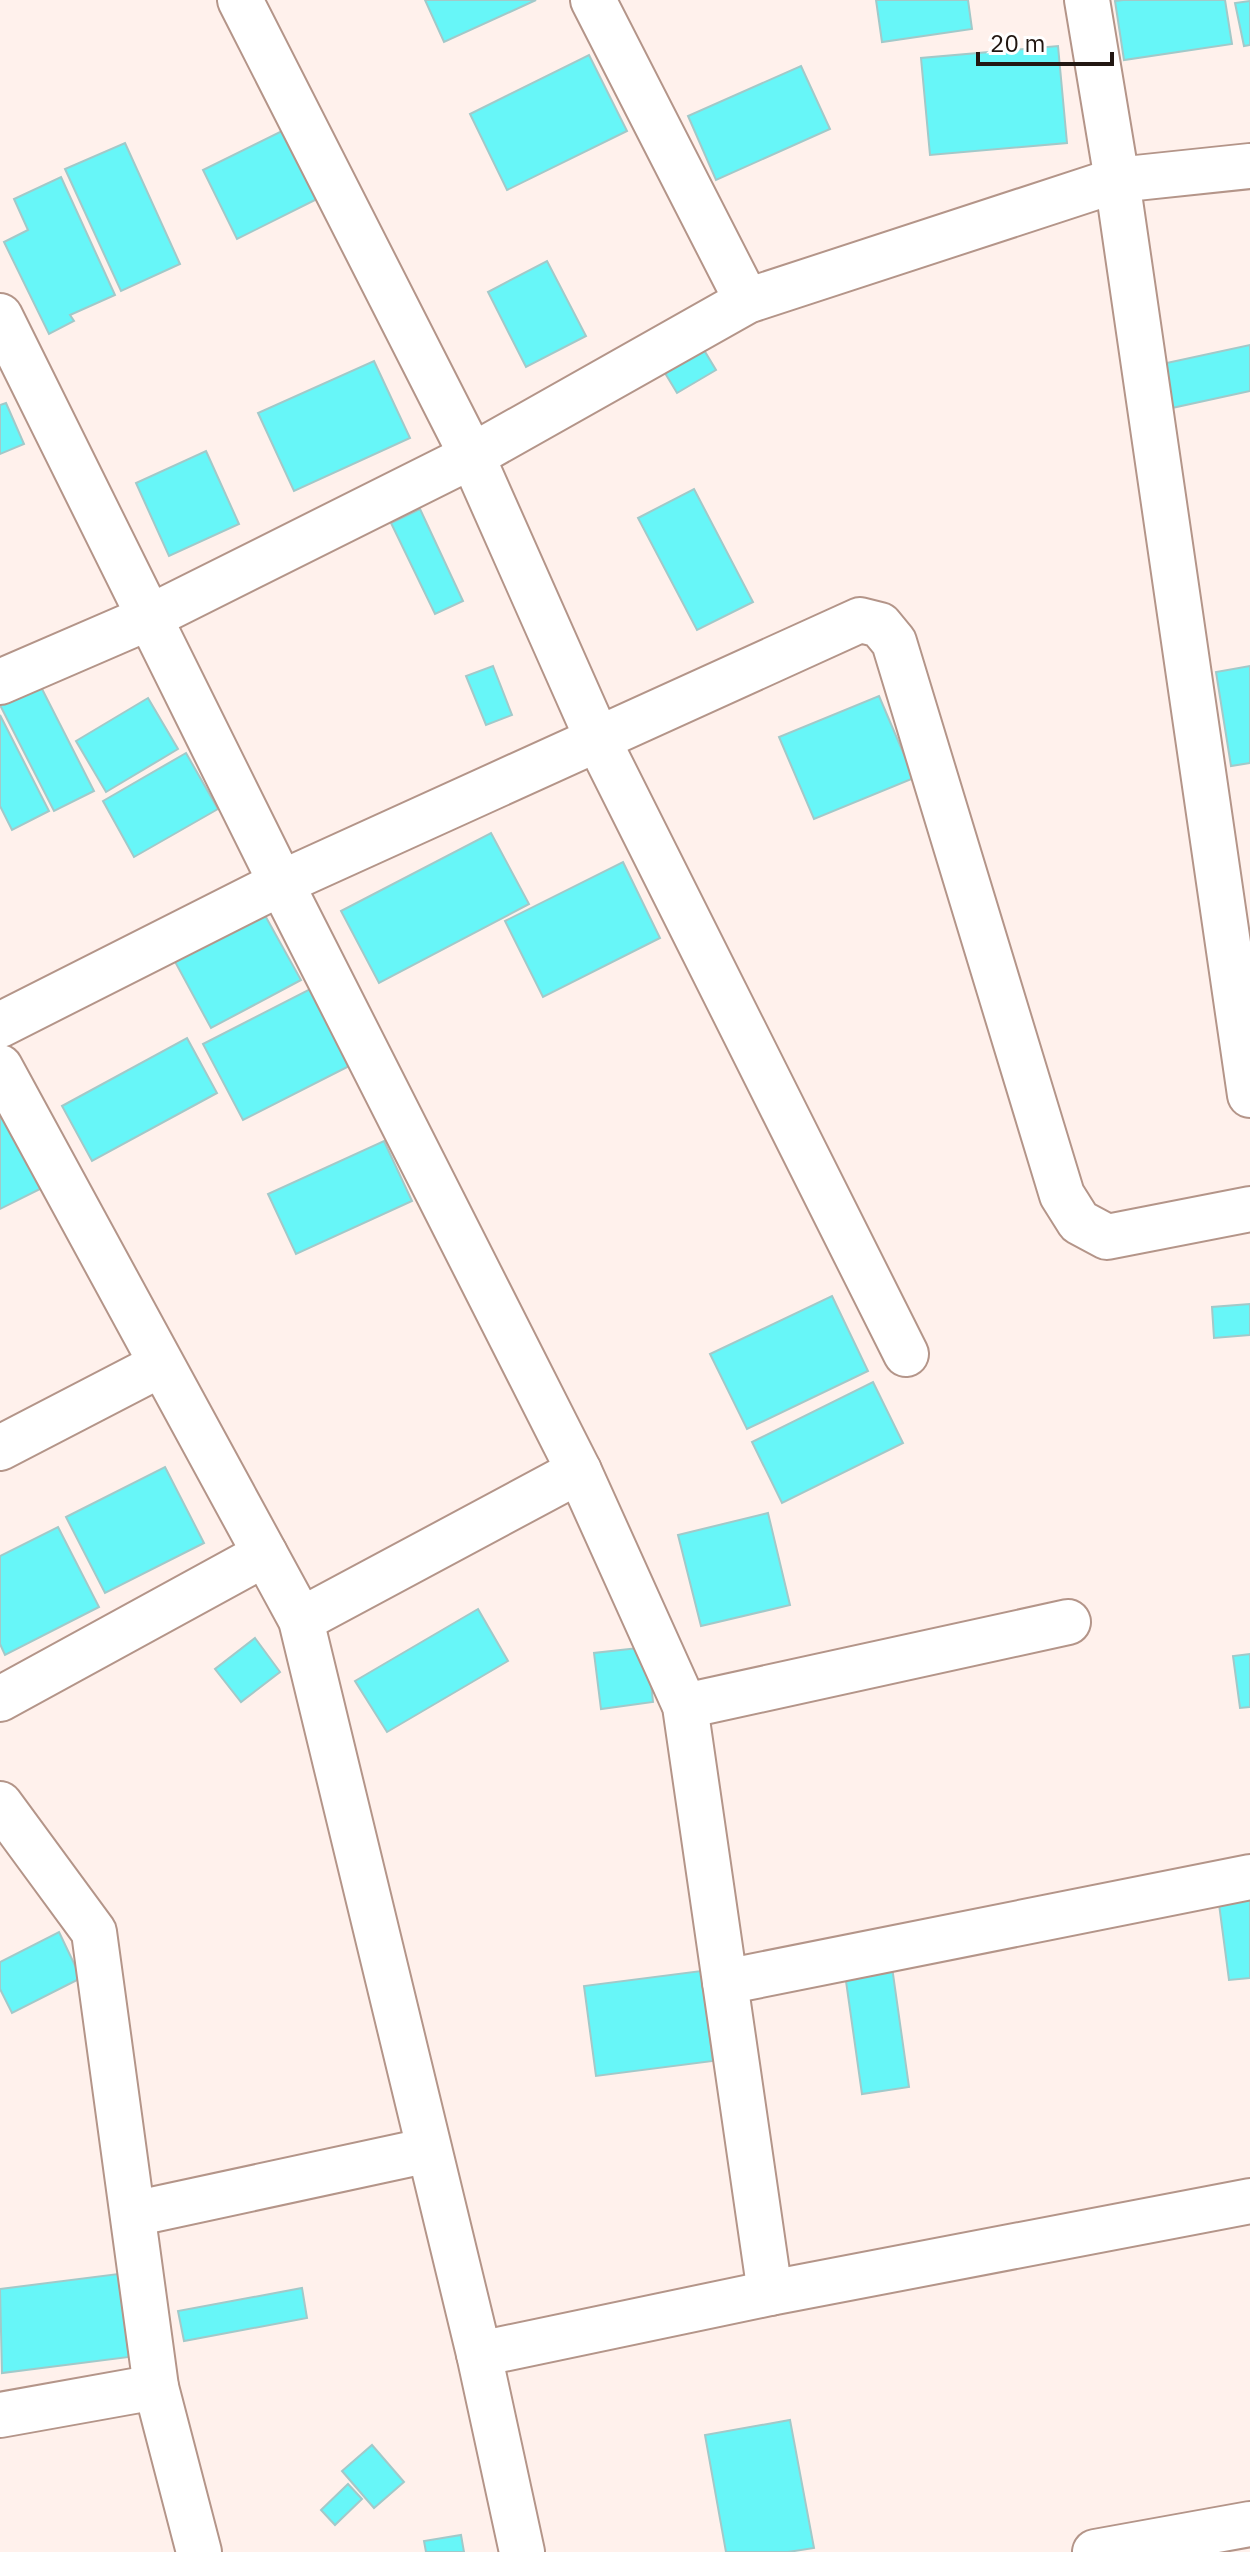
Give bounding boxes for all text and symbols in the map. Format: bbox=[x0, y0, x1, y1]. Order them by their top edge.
scale bar bbox=[978, 16, 1112, 66]
text: 20 m bbox=[990, 27, 1045, 59]

